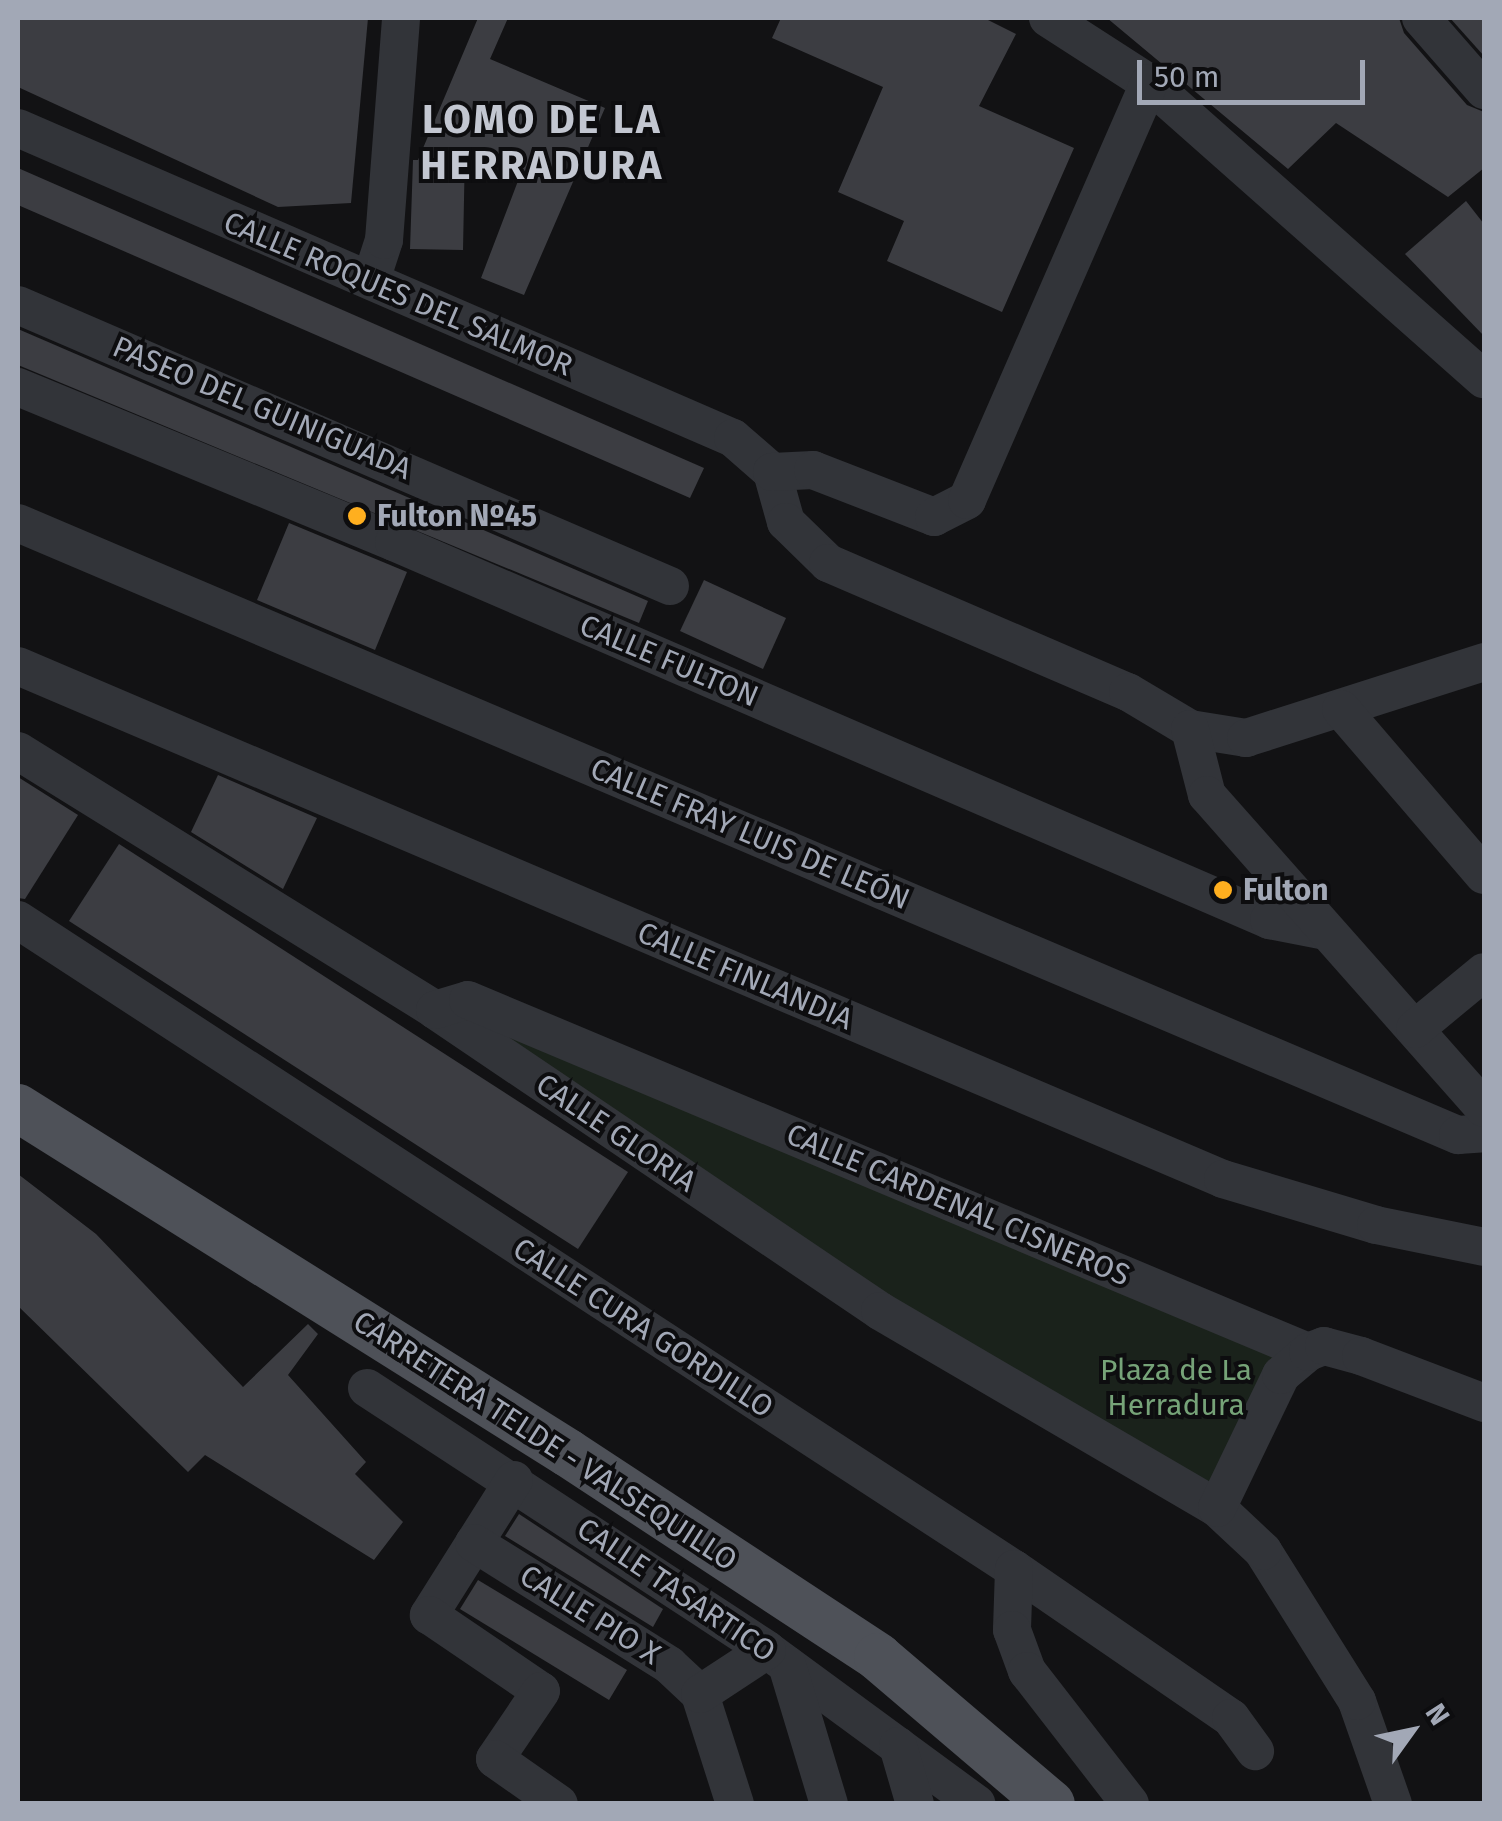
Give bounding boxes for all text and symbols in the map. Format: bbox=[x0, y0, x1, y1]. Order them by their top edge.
scale bar bbox=[1142, 40, 1370, 102]
text: 50 m bbox=[1154, 59, 1219, 95]
district label: LOMO DE LA HERRADURA bbox=[420, 96, 664, 190]
street label: CALLE ROQUES DEL SALMOR bbox=[218, 204, 578, 384]
street label: PASEO DEL GUINIGUADA bbox=[107, 329, 417, 487]
place label: Fulton Nº45 bbox=[377, 498, 537, 534]
marker: Fulton Nº45 bbox=[346, 505, 368, 527]
street label: CALLE FULTON bbox=[574, 607, 764, 715]
street label: CALLE FRAY LUIS DE LEÓN bbox=[585, 750, 915, 918]
place label: Fulton bbox=[1243, 872, 1328, 908]
marker: Fulton bbox=[1212, 879, 1234, 901]
street label: CALLE FINLANDIA bbox=[632, 915, 858, 1037]
street label: CALLE GLORIA bbox=[529, 1066, 703, 1200]
street label: CALLE CARDENAL CISNEROS bbox=[781, 1116, 1135, 1294]
street label: CALLE CURA GORDILLO bbox=[506, 1230, 780, 1426]
street label: CARRETERA TELDE - VALSEQUILLO bbox=[347, 1303, 743, 1579]
park label: Plaza de La Herradura bbox=[1100, 1352, 1252, 1422]
street label: CALLE TASARTICO bbox=[570, 1510, 782, 1670]
street label: CALLE PIO X bbox=[513, 1558, 667, 1672]
north arrow bbox=[1362, 1681, 1462, 1781]
text: N bbox=[1419, 1698, 1456, 1731]

